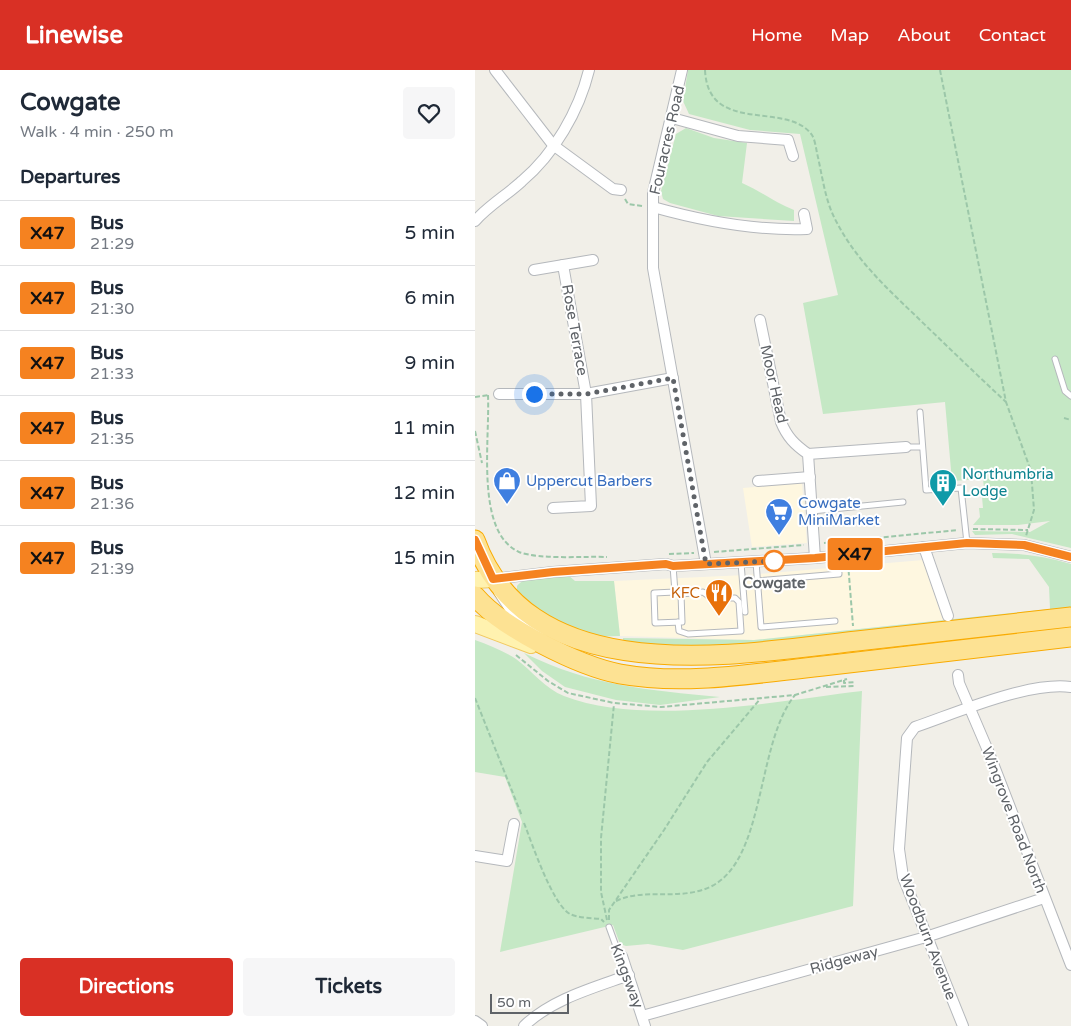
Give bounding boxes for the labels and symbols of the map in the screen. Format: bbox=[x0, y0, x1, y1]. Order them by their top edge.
street label: Fouracres Road bbox=[646, 84, 688, 196]
street label: Rose Terrace bbox=[558, 283, 592, 377]
street label: Moor Head bbox=[756, 343, 792, 425]
your location bbox=[522, 382, 547, 407]
place label: Northumbria Lodge bbox=[962, 465, 1054, 500]
shop icon: Uppercut Barbers bbox=[492, 466, 522, 505]
building icon: Northumbria Lodge bbox=[928, 468, 958, 507]
place label: Uppercut Barbers bbox=[526, 472, 652, 490]
place label: Cowgate MiniMarket bbox=[798, 494, 880, 529]
supermarket icon: Cowgate MiniMarket bbox=[764, 497, 794, 536]
line badge: X47 bbox=[826, 538, 884, 570]
marker: Cowgate bbox=[763, 550, 785, 572]
place label: Cowgate bbox=[743, 574, 806, 593]
restaurant icon: KFC bbox=[704, 578, 734, 617]
place label: KFC bbox=[671, 584, 700, 602]
street label: Wingrove Road North bbox=[978, 744, 1050, 896]
street label: Woodburn Avenue bbox=[896, 872, 960, 1002]
street label: Kingsway bbox=[606, 941, 648, 1011]
street label: Ridgeway bbox=[808, 942, 880, 978]
scale bar bbox=[490, 991, 569, 1014]

